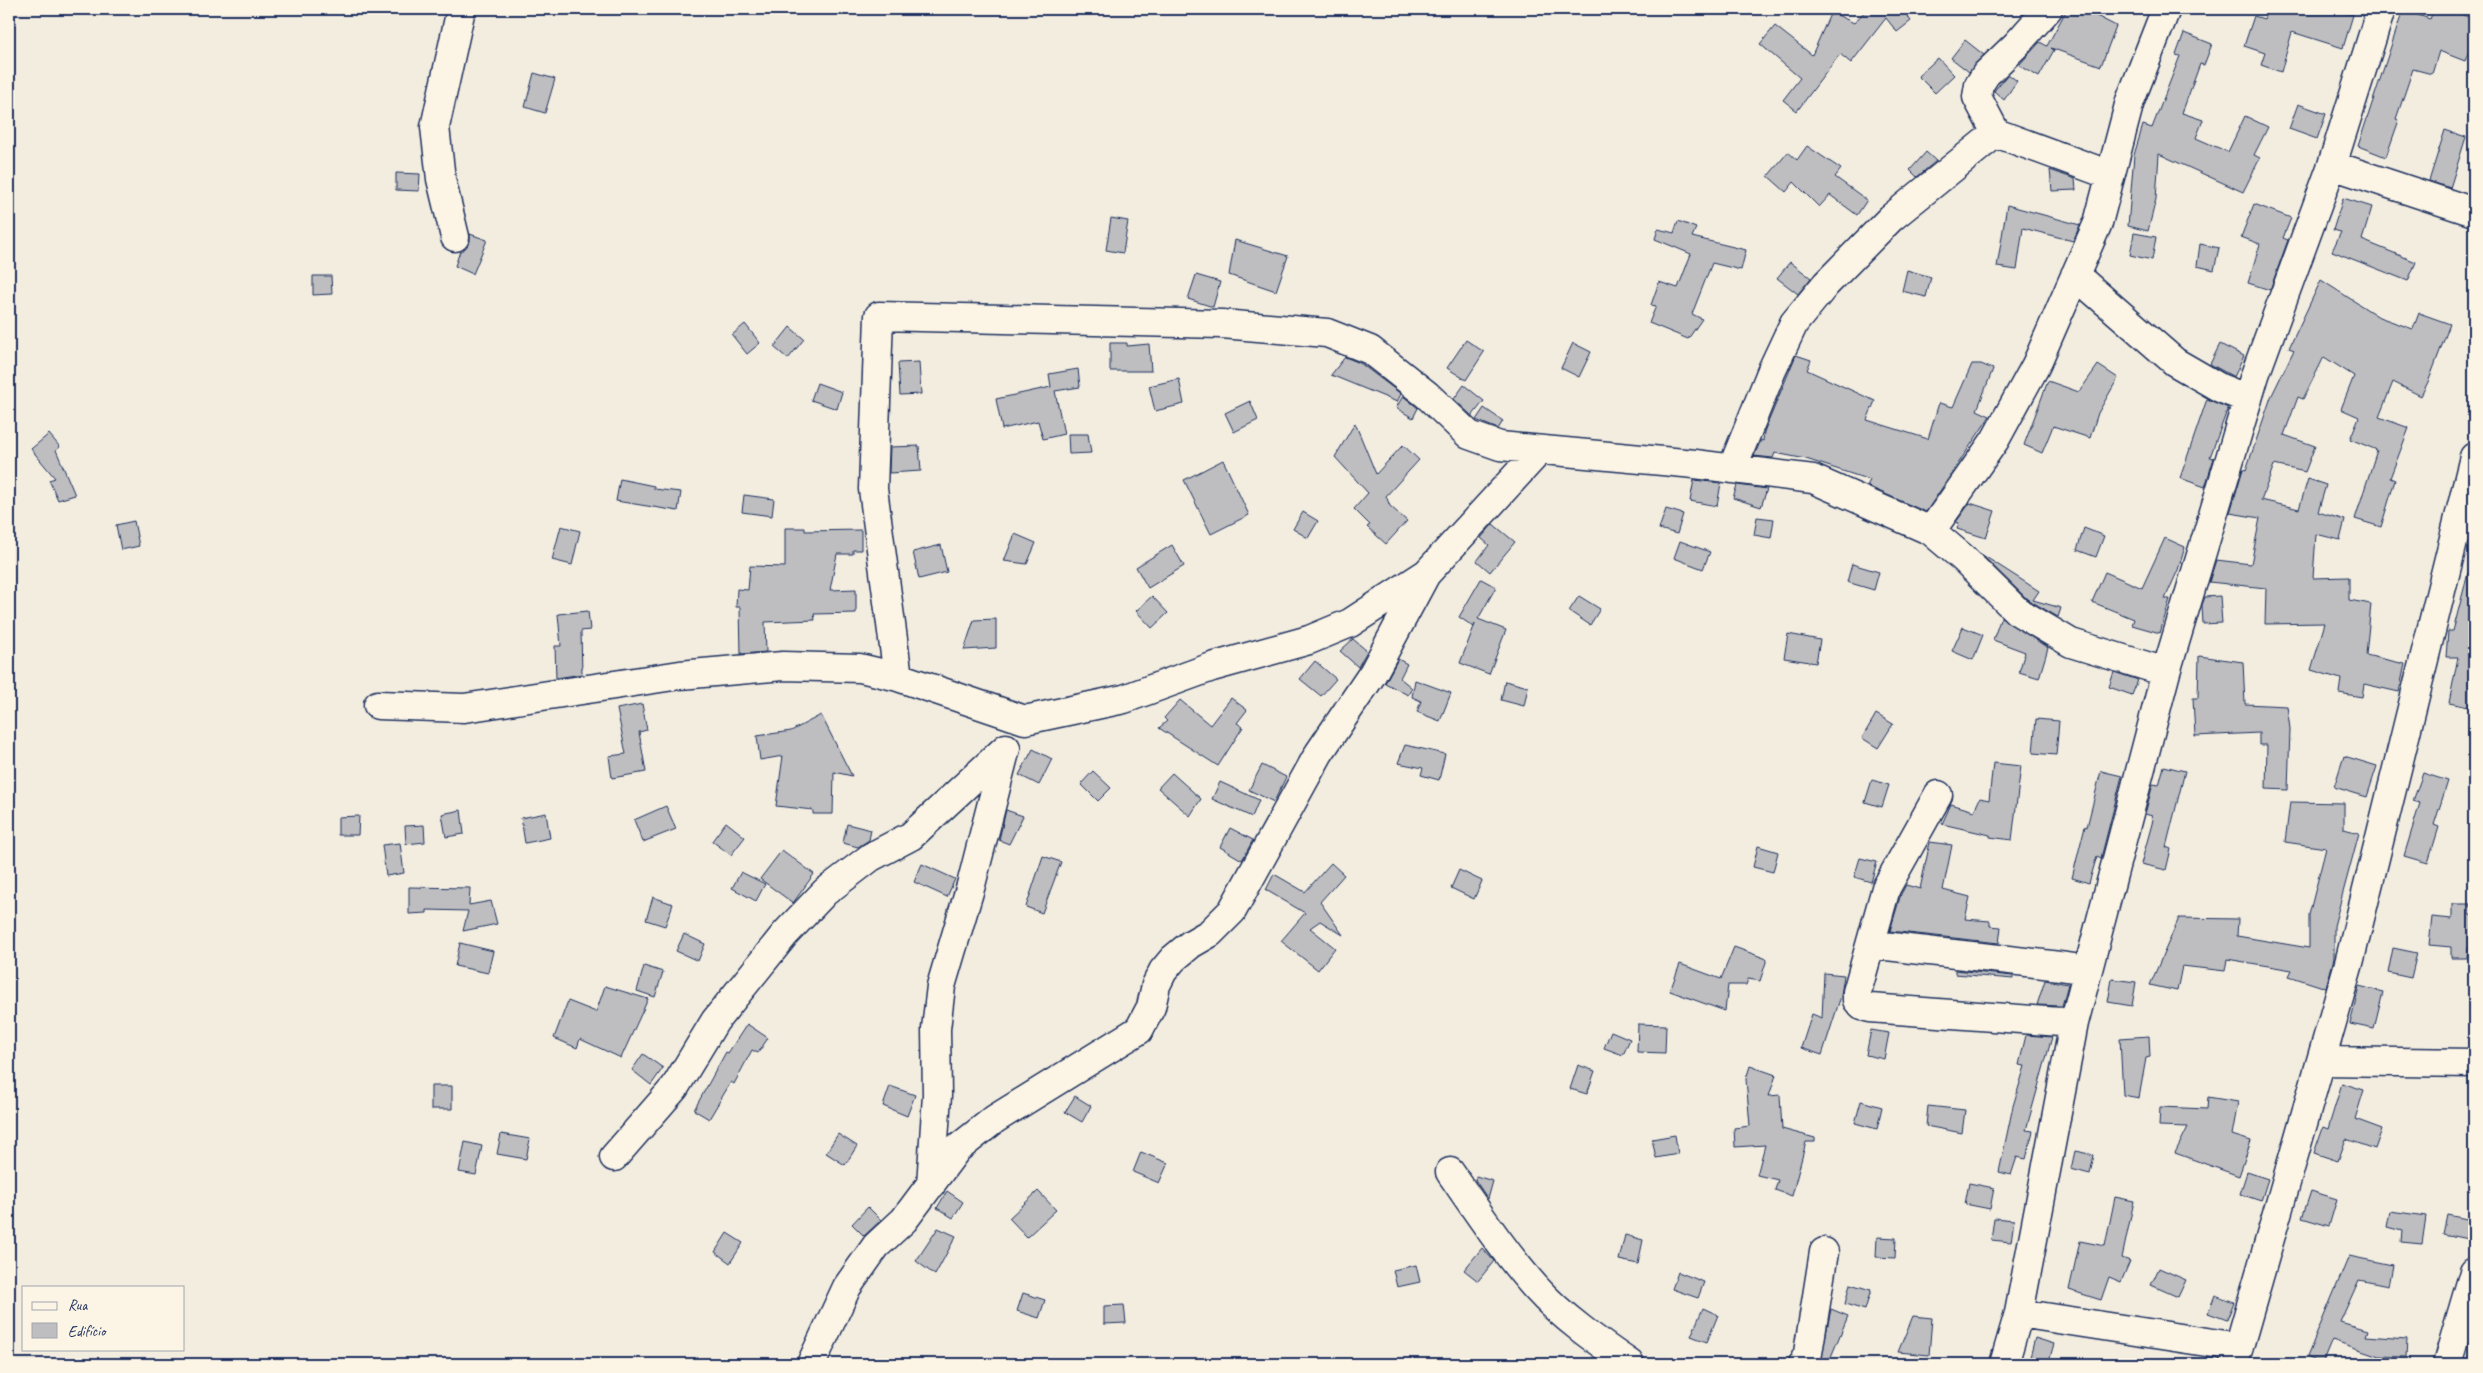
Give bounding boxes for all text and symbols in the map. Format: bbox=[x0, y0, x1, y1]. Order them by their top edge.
legend bbox=[22, 1286, 185, 1350]
text: Rua bbox=[68, 1296, 88, 1315]
text: Edifício bbox=[68, 1322, 107, 1341]

